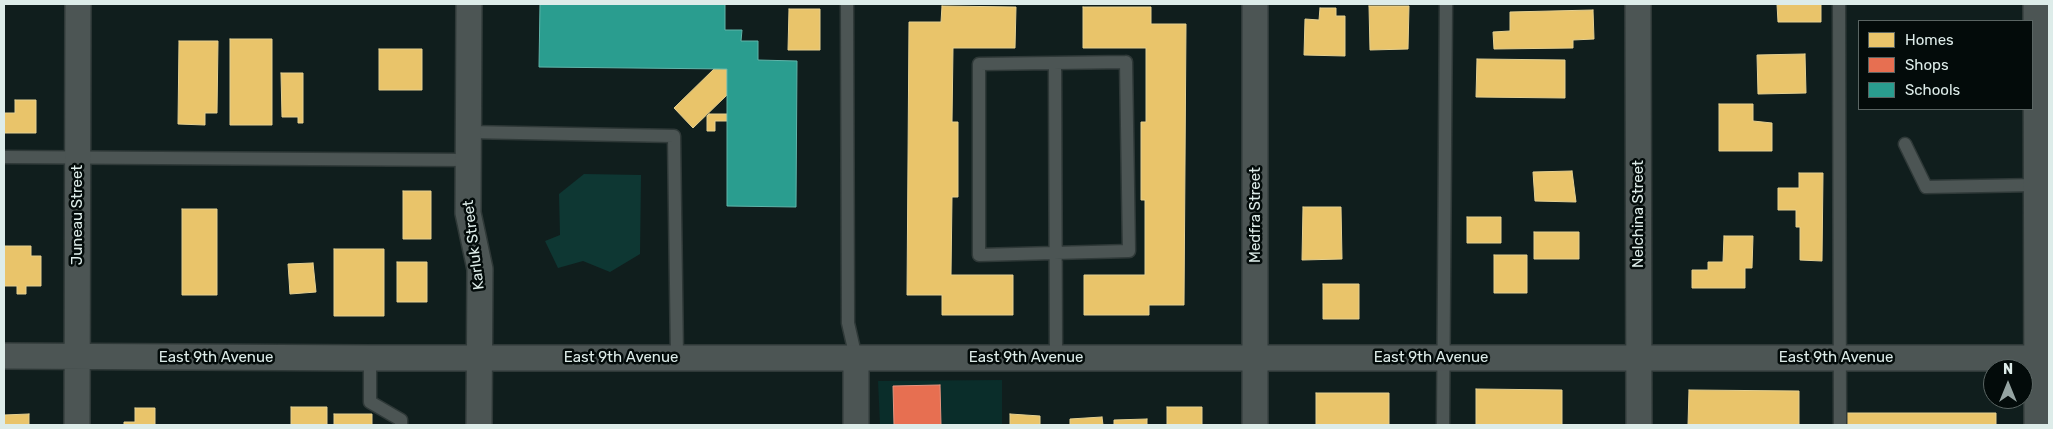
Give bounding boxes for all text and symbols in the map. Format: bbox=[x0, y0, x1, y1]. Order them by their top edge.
legend bbox=[1858, 20, 2033, 110]
text: Homes bbox=[1905, 31, 1954, 49]
text: Shops bbox=[1905, 56, 1949, 74]
text: Schools bbox=[1905, 81, 1960, 99]
street label: Nelchina Street bbox=[1630, 160, 1648, 268]
street label: Juneau Street bbox=[69, 165, 87, 265]
street label: Medfra Street bbox=[1247, 167, 1265, 263]
street label: Karluk Street bbox=[460, 199, 488, 291]
street label: East 9th Avenue bbox=[159, 349, 273, 367]
street label: East 9th Avenue bbox=[564, 349, 678, 367]
street label: East 9th Avenue bbox=[969, 349, 1083, 367]
street label: East 9th Avenue bbox=[1374, 349, 1488, 367]
street label: East 9th Avenue bbox=[1779, 349, 1893, 367]
north arrow bbox=[1983, 359, 2033, 409]
text: N bbox=[2003, 361, 2013, 378]

